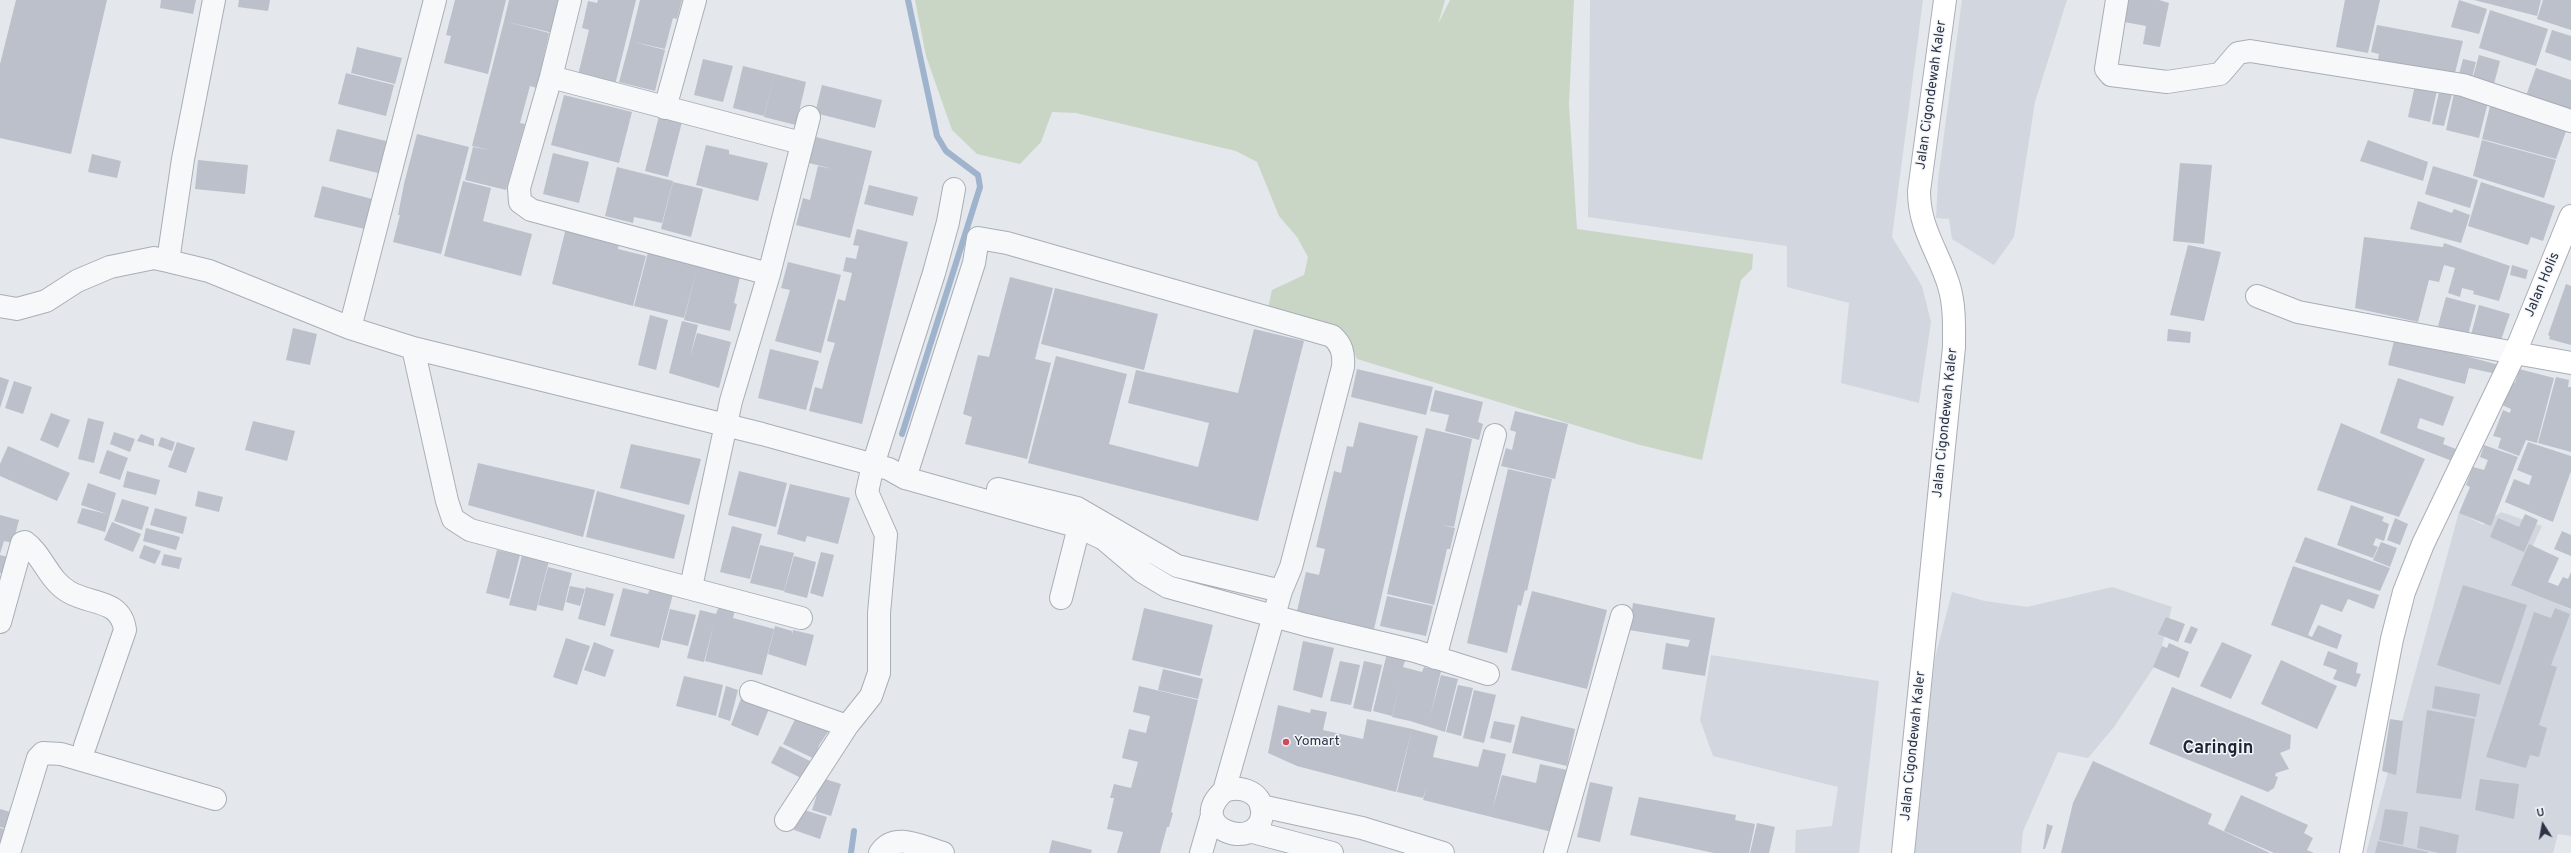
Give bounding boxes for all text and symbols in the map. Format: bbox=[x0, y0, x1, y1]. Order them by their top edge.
street label: Jalan Cigondewah Kaler bbox=[1913, 19, 1951, 171]
street label: Jalan Holis bbox=[2522, 250, 2564, 320]
street label: Jalan Cigondewah Kaler bbox=[1930, 347, 1962, 499]
street label: Jalan Cigondewah Kaler bbox=[1898, 670, 1930, 822]
place label: Yomart bbox=[1294, 734, 1340, 750]
marker: Yomart bbox=[1281, 737, 1291, 747]
district label: Caringin bbox=[2182, 738, 2254, 760]
north arrow bbox=[2523, 805, 2563, 845]
text: U bbox=[2536, 806, 2546, 821]

